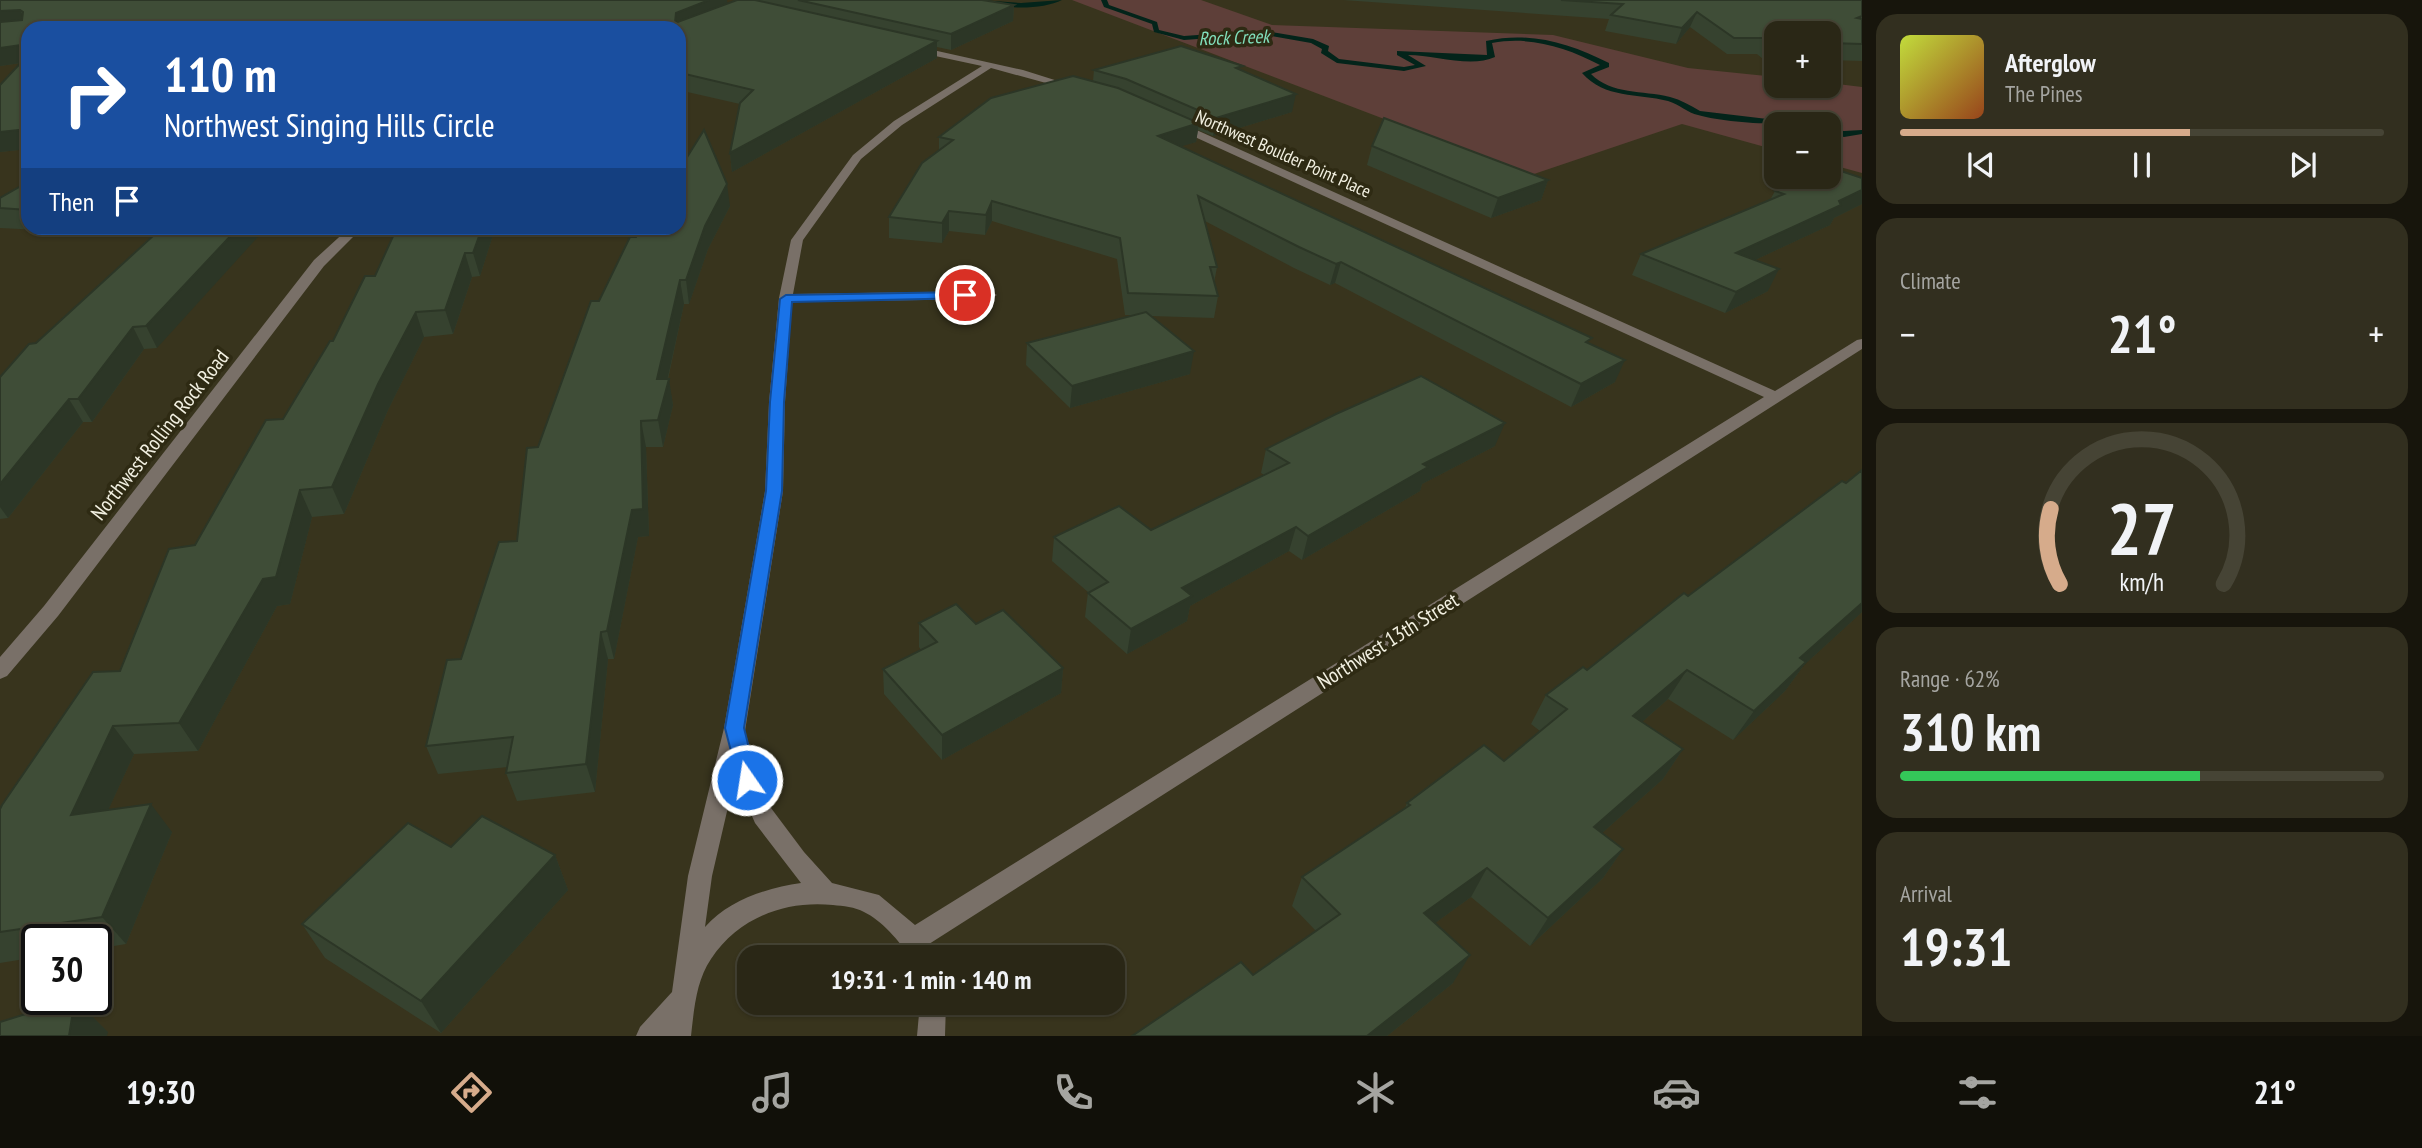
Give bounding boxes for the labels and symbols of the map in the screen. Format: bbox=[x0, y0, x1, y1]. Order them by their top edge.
water label: Rock Creek bbox=[1198, 24, 1272, 50]
street label: Northwest Boulder Point Place bbox=[1192, 104, 1375, 203]
pin bbox=[935, 265, 995, 325]
street label: Northwest Rolling Rock Road bbox=[85, 344, 235, 525]
street label: Northwest 13th Street bbox=[1312, 586, 1464, 695]
position arrow bbox=[710, 743, 784, 817]
speed limit sign: 30 bbox=[21, 924, 112, 1015]

